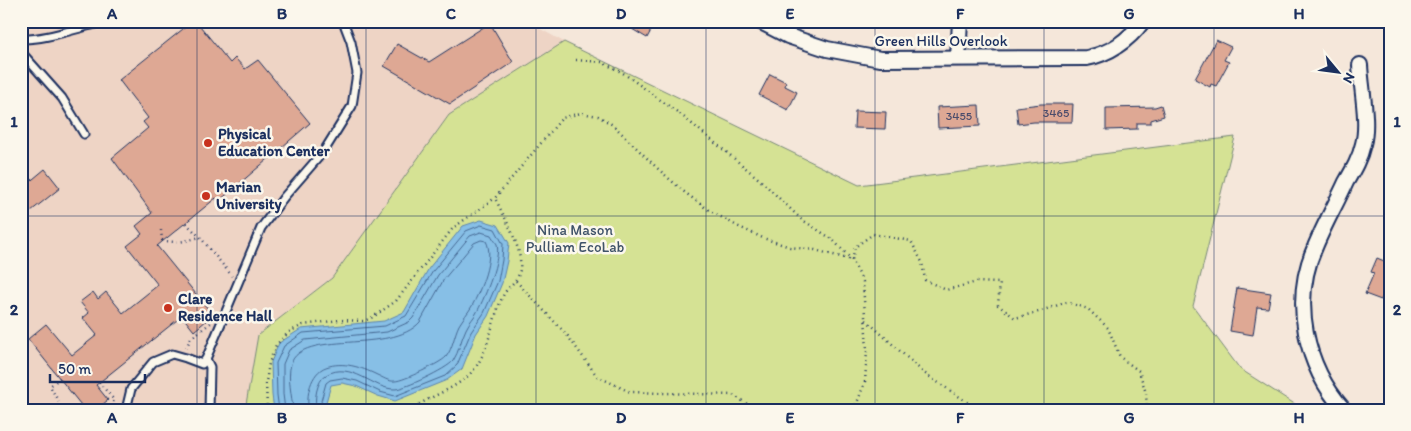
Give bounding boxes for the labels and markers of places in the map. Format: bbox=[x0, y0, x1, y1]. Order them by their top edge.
place label: Physical Education Center bbox=[218, 125, 331, 160]
marker: Physical Education Center bbox=[202, 137, 214, 149]
place label: Marian University bbox=[216, 178, 282, 214]
marker: Marian University bbox=[200, 190, 212, 202]
place label: Clare Residence Hall bbox=[178, 290, 273, 325]
marker: Clare Residence Hall bbox=[162, 302, 174, 314]

